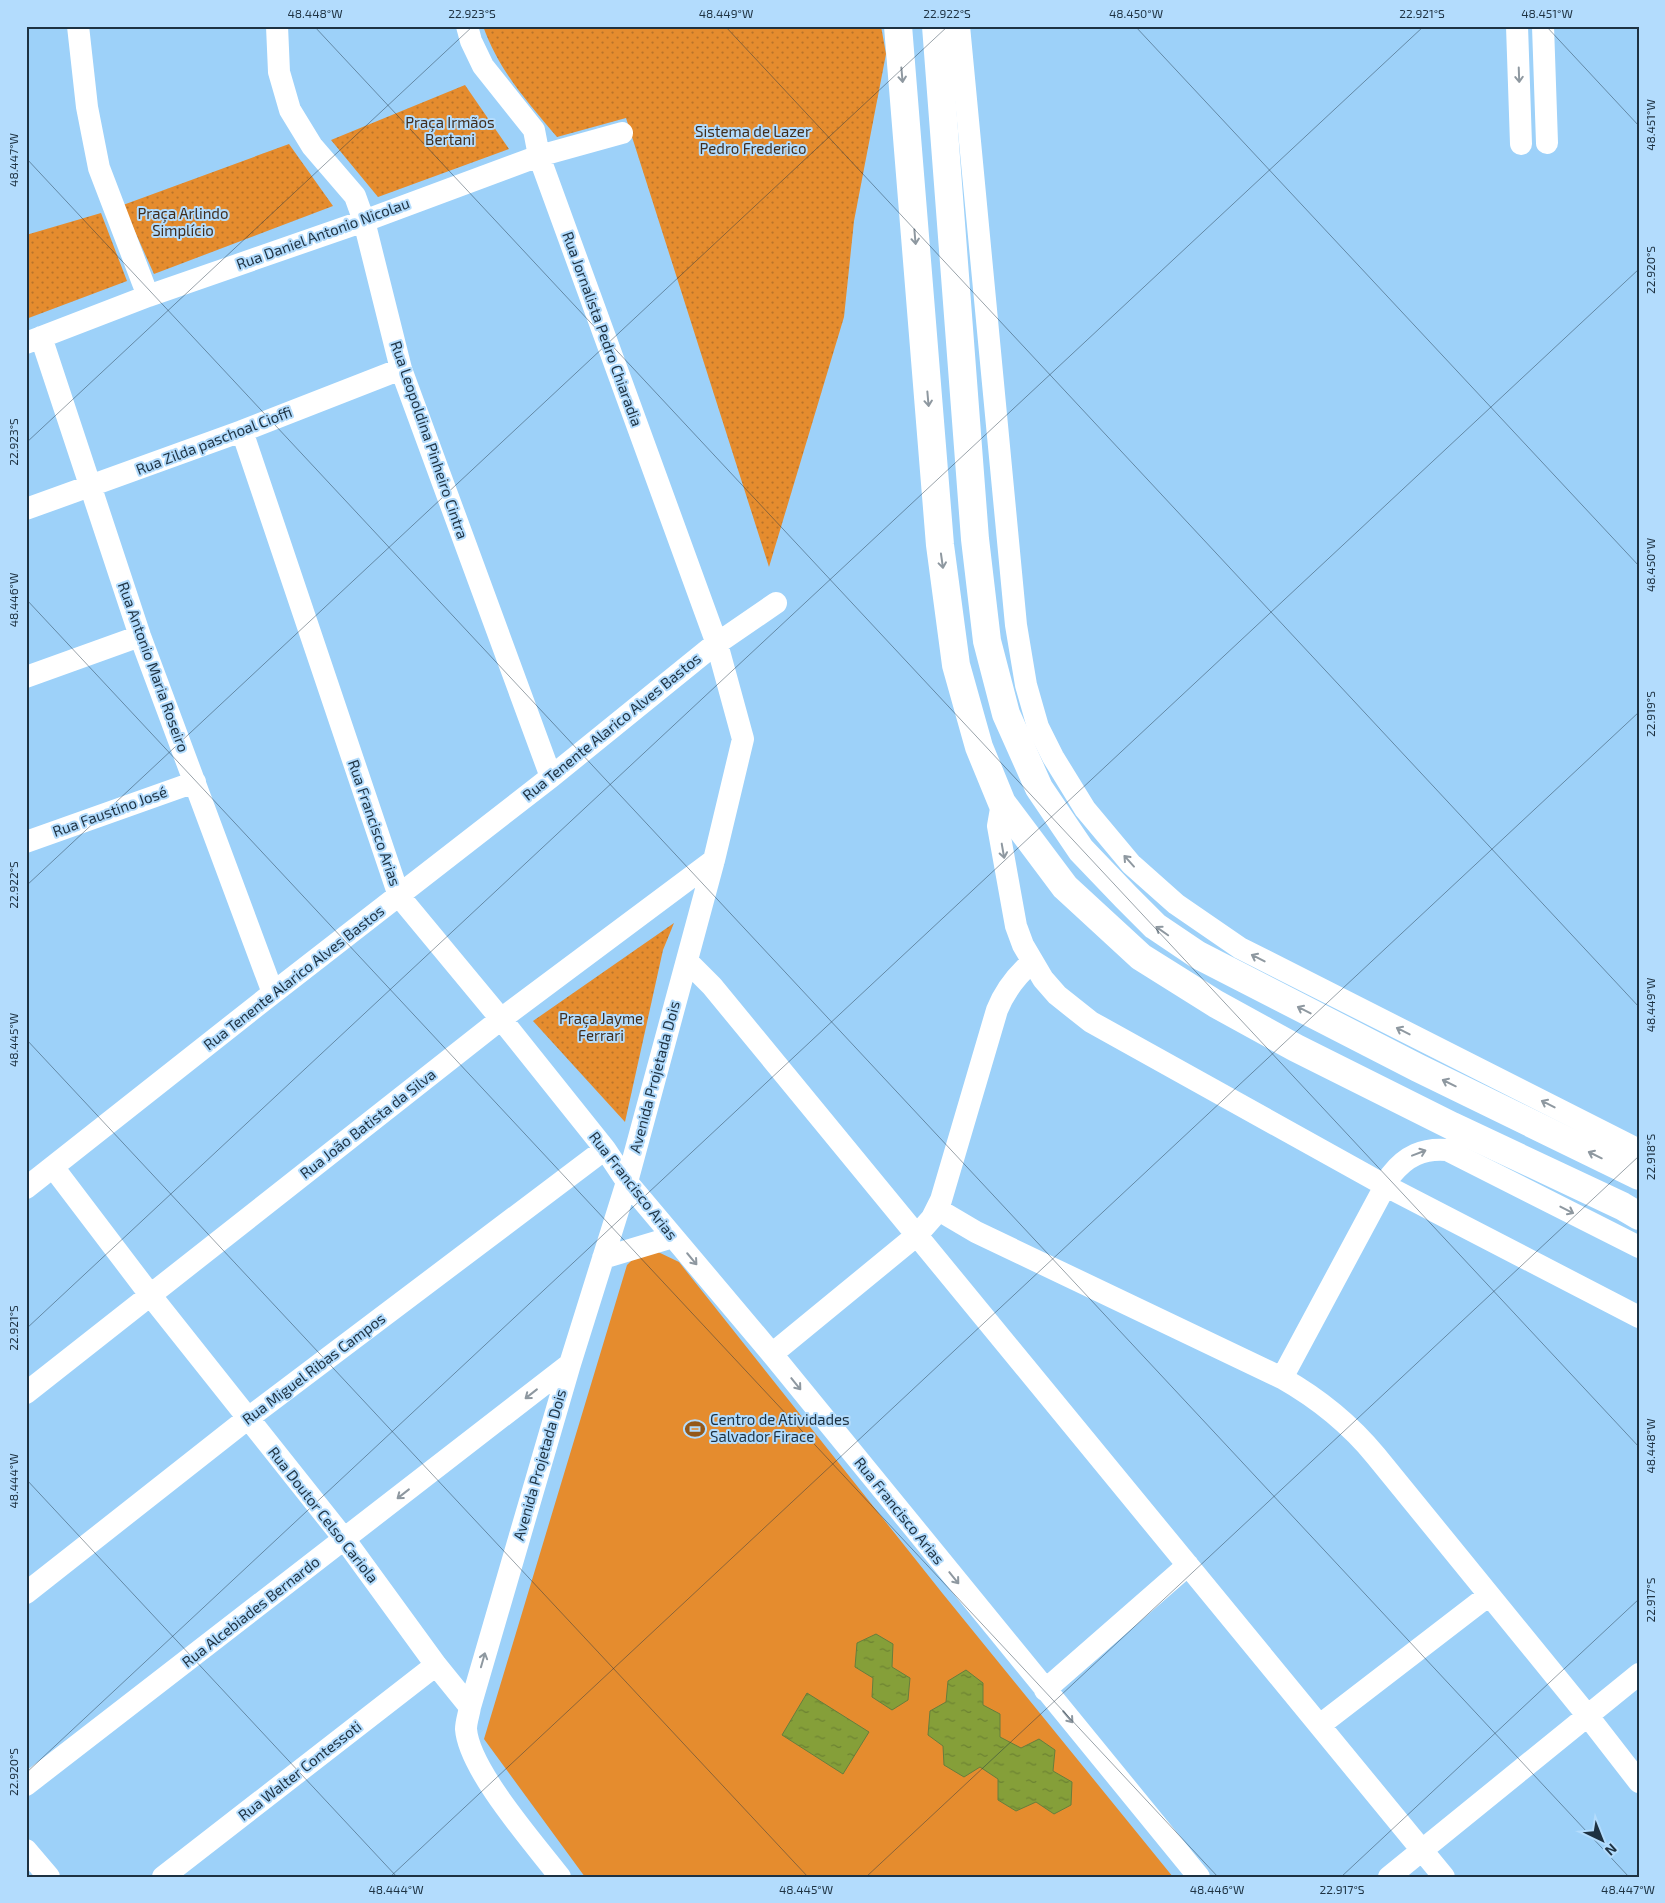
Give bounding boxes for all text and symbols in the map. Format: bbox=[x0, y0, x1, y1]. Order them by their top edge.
text: 48.448°W bbox=[287, 6, 343, 20]
text: 22.923°S bbox=[448, 6, 496, 20]
text: 48.449°W bbox=[699, 6, 753, 20]
text: 22.922°S bbox=[923, 6, 971, 20]
text: 48.450°W bbox=[1109, 6, 1163, 20]
text: 22.921°S bbox=[1399, 6, 1445, 20]
text: 48.451°W bbox=[1521, 6, 1573, 20]
one-way arrow bbox=[1514, 66, 1524, 83]
one-way arrow bbox=[897, 67, 907, 83]
text: 48.451°W bbox=[1643, 99, 1657, 151]
park label: Praça Irmãos Bertani bbox=[405, 113, 495, 148]
park label: Sistema de Lazer Pedro Frederico bbox=[695, 122, 811, 157]
text: 48.447°W bbox=[6, 133, 20, 187]
street label: Rua Daniel Antonio Nicolau bbox=[234, 193, 412, 273]
park label: Praça Arlindo Simplício bbox=[137, 204, 229, 239]
street label: Rua Jornalista Pedro Chiaradia bbox=[559, 229, 647, 428]
one-way arrow bbox=[910, 229, 920, 245]
text: 22.920°S bbox=[1643, 246, 1657, 294]
street label: Rua Leopoldina Pinheiro Cintra bbox=[388, 338, 472, 541]
one-way arrow bbox=[924, 390, 933, 406]
street label: Rua Zilda paschoal Cioffi bbox=[133, 402, 294, 478]
text: 22.923°S bbox=[6, 418, 20, 466]
text: 48.450°W bbox=[1643, 538, 1657, 592]
one-way arrow bbox=[938, 552, 948, 568]
text: 48.446°W bbox=[6, 573, 20, 627]
street label: Rua Antonio Maria Roseiro bbox=[115, 579, 193, 754]
street label: Rua Tenente Alarico Alves Bastos bbox=[519, 649, 704, 804]
text: 22.919°S bbox=[1643, 691, 1657, 737]
street label: Rua Francisco Arias bbox=[345, 757, 405, 888]
street label: Rua Faustino José bbox=[50, 782, 169, 840]
one-way arrow bbox=[998, 842, 1008, 858]
one-way arrow bbox=[1123, 854, 1135, 867]
text: 22.922°S bbox=[6, 861, 20, 909]
street label: Rua Tenente Alarico Alves Bastos bbox=[199, 901, 387, 1053]
one-way arrow bbox=[1156, 926, 1170, 936]
one-way arrow bbox=[1251, 953, 1266, 963]
text: 48.449°W bbox=[1643, 978, 1657, 1032]
street label: Avenida Projetada Dois bbox=[625, 999, 684, 1155]
one-way arrow bbox=[1297, 1005, 1312, 1014]
park label: Praça Jayme Ferrari bbox=[559, 1009, 643, 1044]
text: 48.445°W bbox=[6, 1013, 20, 1067]
one-way arrow bbox=[1396, 1026, 1411, 1036]
street label: Rua João Batista da Silva bbox=[296, 1065, 439, 1182]
one-way arrow bbox=[1442, 1078, 1457, 1087]
one-way arrow bbox=[1541, 1099, 1556, 1109]
street label: Rua Francisco Arias bbox=[586, 1128, 682, 1243]
text: 22.918°S bbox=[1643, 1134, 1657, 1180]
one-way arrow bbox=[1411, 1148, 1427, 1157]
one-way arrow bbox=[1588, 1150, 1603, 1159]
one-way arrow bbox=[1559, 1206, 1574, 1215]
one-way arrow bbox=[686, 1253, 697, 1266]
text: 22.921°S bbox=[6, 1305, 20, 1351]
street label: Rua Miguel Ribas Campos bbox=[238, 1309, 388, 1428]
one-way arrow bbox=[791, 1377, 802, 1390]
street label: Avenida Projetada Dois bbox=[509, 1387, 570, 1543]
one-way arrow bbox=[525, 1388, 538, 1399]
place label: Centro de Atividades Salvador Firace bbox=[710, 1410, 850, 1445]
sports icon: Centro de Atividades Salvador Firace bbox=[684, 1418, 706, 1440]
text: 48.448°W bbox=[1643, 1418, 1657, 1474]
street label: Rua Doutor Celso Cariola bbox=[265, 1443, 383, 1586]
text: 48.444°W bbox=[6, 1453, 20, 1509]
street label: Rua Francisco Arias bbox=[851, 1453, 948, 1568]
one-way arrow bbox=[397, 1488, 410, 1499]
street label: Rua Alcebiades Bernardo bbox=[178, 1552, 323, 1670]
one-way arrow bbox=[948, 1571, 959, 1584]
text: 22.917°S bbox=[1643, 1577, 1657, 1623]
one-way arrow bbox=[479, 1652, 489, 1668]
one-way arrow bbox=[1062, 1711, 1073, 1724]
street label: Rua Walter Contessoti bbox=[234, 1717, 365, 1824]
text: 22.920°S bbox=[6, 1748, 20, 1796]
north arrow bbox=[1578, 1816, 1628, 1866]
text: N bbox=[1602, 1840, 1621, 1860]
text: 48.444°W bbox=[368, 1882, 424, 1896]
text: 48.445°W bbox=[779, 1882, 833, 1896]
text: 48.446°W bbox=[1190, 1882, 1244, 1896]
text: 22.917°S bbox=[1319, 1882, 1365, 1896]
text: 48.447°W bbox=[1601, 1882, 1655, 1896]

